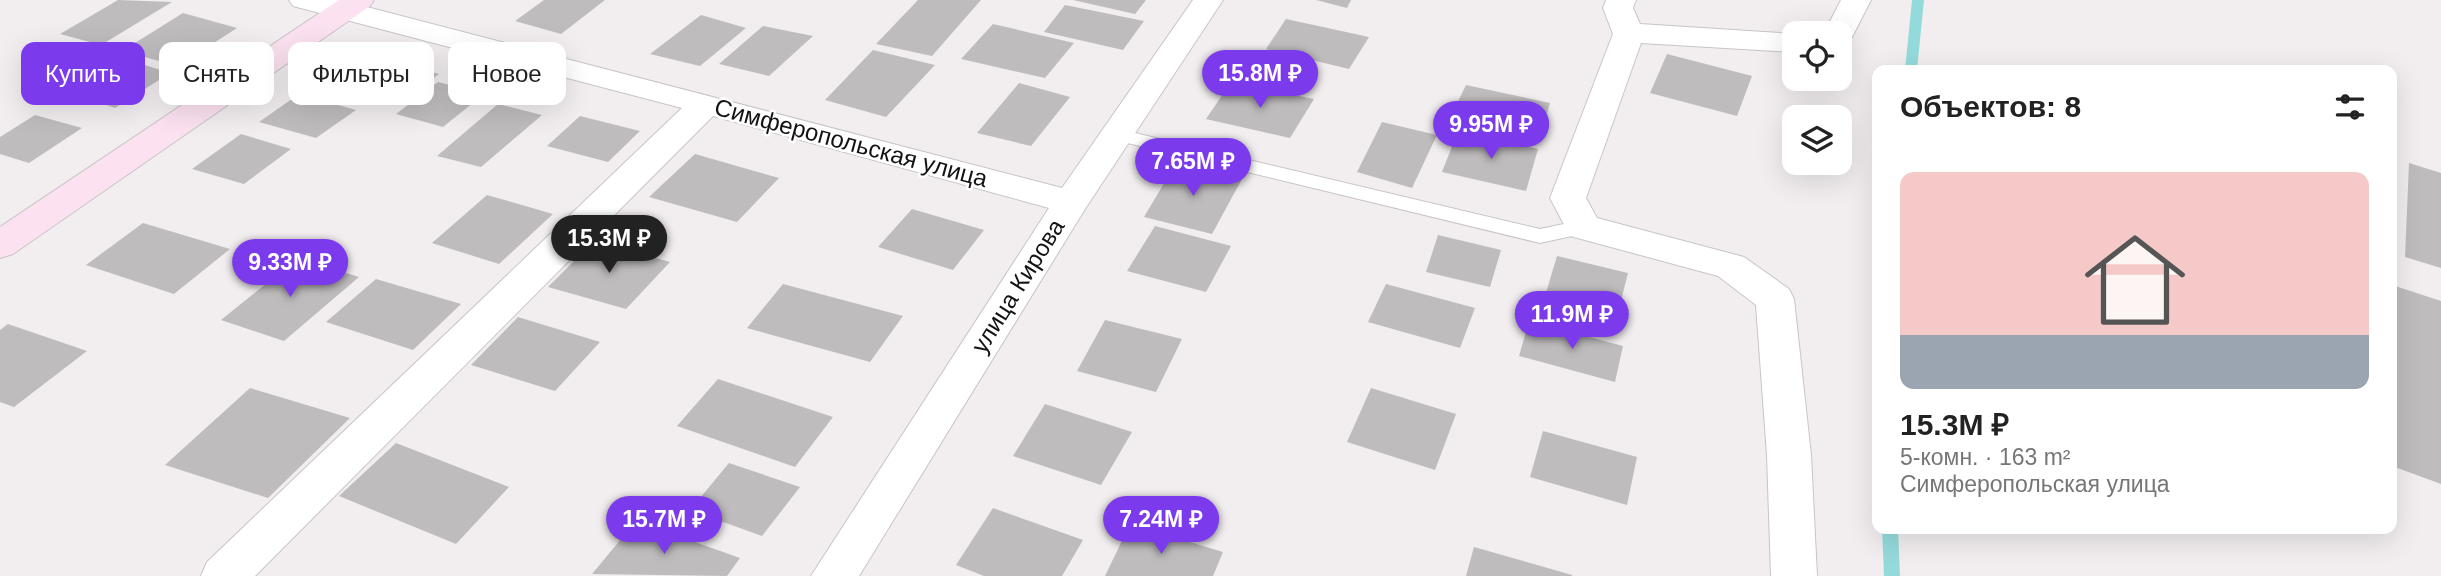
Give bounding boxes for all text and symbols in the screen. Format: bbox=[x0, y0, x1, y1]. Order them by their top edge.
map controls bbox=[1782, 21, 1852, 175]
button: locate bbox=[1782, 21, 1852, 91]
chip: Купить bbox=[21, 42, 145, 105]
chip: Снять bbox=[159, 42, 274, 105]
chip: Фильтры bbox=[288, 42, 434, 105]
chip: Новое bbox=[448, 42, 566, 105]
pin: 15.8M ₽ bbox=[1195, 50, 1325, 110]
text: 15.8M ₽ bbox=[1218, 60, 1302, 86]
icon: filters bbox=[2331, 88, 2369, 126]
text: Объектов: 8 bbox=[1900, 90, 2081, 123]
street label: Симферопольская улица bbox=[712, 93, 991, 192]
pin: 9.95M ₽ bbox=[1426, 102, 1556, 161]
button: layers bbox=[1782, 105, 1852, 175]
text: 9.95M ₽ bbox=[1449, 111, 1533, 137]
pin: 7.65M ₽ bbox=[1128, 138, 1258, 198]
text: 7.65M ₽ bbox=[1151, 148, 1235, 174]
street label: улица Кирова bbox=[966, 213, 1070, 358]
pin: 15.3M ₽ bbox=[544, 216, 674, 275]
icon: home bbox=[2072, 217, 2198, 343]
text: 15.3M ₽ bbox=[567, 225, 651, 251]
pin: 9.33M ₽ bbox=[225, 240, 355, 299]
text: 9.33M ₽ bbox=[248, 249, 332, 275]
pin: 11.9M ₽ bbox=[1507, 292, 1637, 351]
text: 11.9M ₽ bbox=[1531, 301, 1613, 327]
text: 15.3M ₽ bbox=[1900, 408, 2009, 441]
text: 5-комн. · 163 m² bbox=[1900, 444, 2071, 470]
text: Симферопольская улица bbox=[1900, 471, 2170, 497]
pin: 15.7M ₽ bbox=[599, 496, 729, 556]
pin: 7.24M ₽ bbox=[1096, 496, 1226, 556]
text: 15.7M ₽ bbox=[622, 506, 706, 532]
text: 7.24M ₽ bbox=[1119, 506, 1203, 532]

